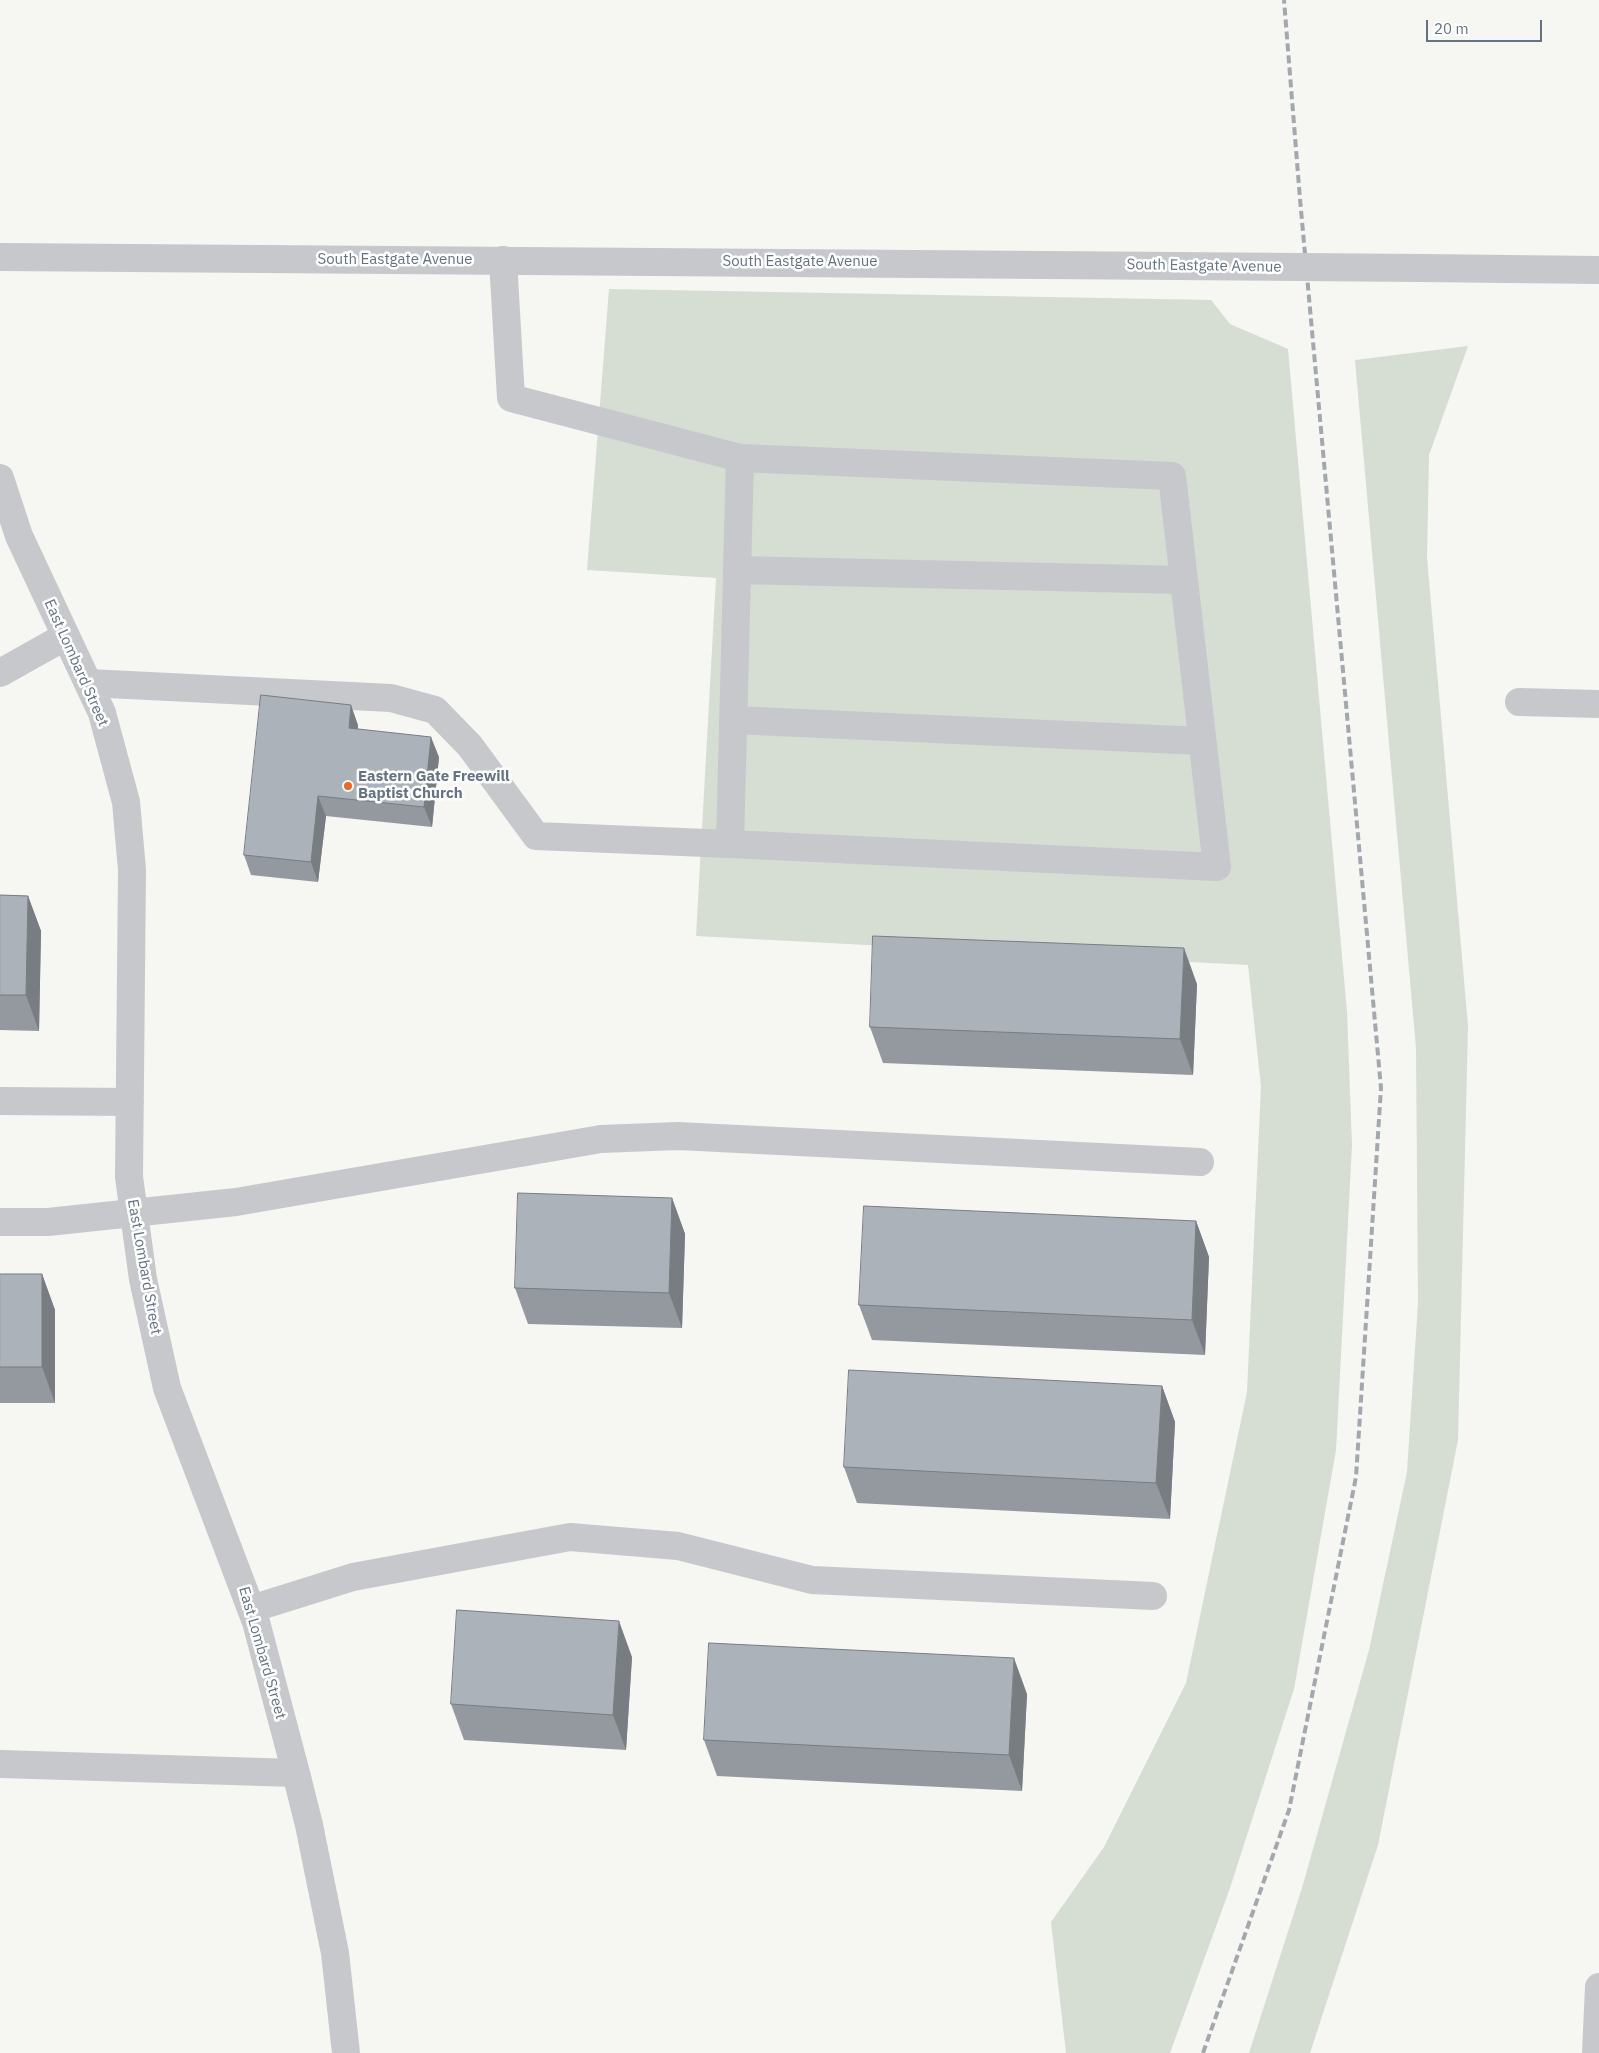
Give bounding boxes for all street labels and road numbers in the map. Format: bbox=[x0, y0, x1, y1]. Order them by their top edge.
street label: South Eastgate Avenue bbox=[318, 251, 472, 269]
street label: South Eastgate Avenue bbox=[723, 253, 877, 271]
street label: South Eastgate Avenue bbox=[1126, 256, 1282, 276]
street label: East Lombard Street bbox=[40, 597, 112, 729]
street label: East Lombard Street bbox=[123, 1198, 165, 1336]
street label: East Lombard Street bbox=[234, 1585, 290, 1721]

